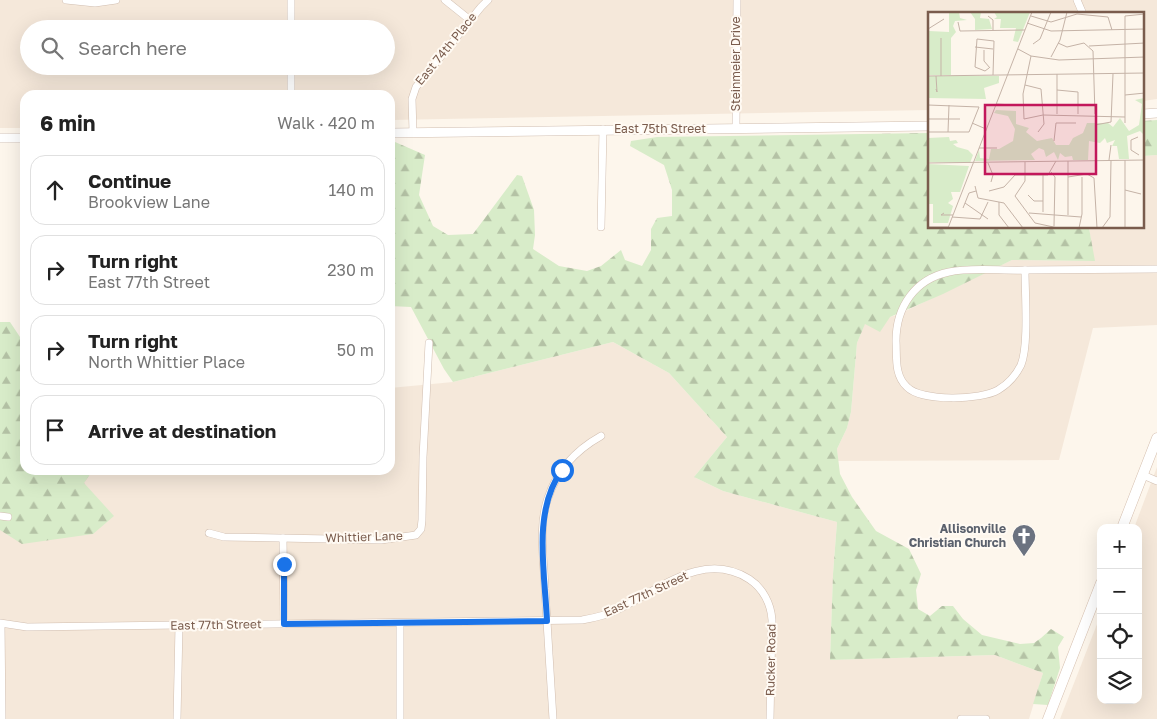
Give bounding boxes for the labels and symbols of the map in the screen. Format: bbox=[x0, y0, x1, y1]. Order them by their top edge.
street label: East 74th Place bbox=[412, 9, 479, 88]
inset map bbox=[928, 12, 1144, 229]
street label: Steinmeier Drive bbox=[728, 16, 743, 111]
street label: East 75th Street bbox=[614, 121, 706, 136]
route start bbox=[551, 459, 574, 482]
place label: Allisonville Christian Church bbox=[909, 521, 1006, 550]
church icon: Allisonville Christian Church bbox=[1011, 523, 1037, 557]
street label: Whittier Lane bbox=[325, 528, 403, 545]
route end bbox=[273, 553, 296, 576]
street label: East 77th Street bbox=[601, 567, 691, 620]
street label: East 77th Street bbox=[170, 616, 262, 633]
street label: Rucker Road bbox=[762, 624, 779, 696]

